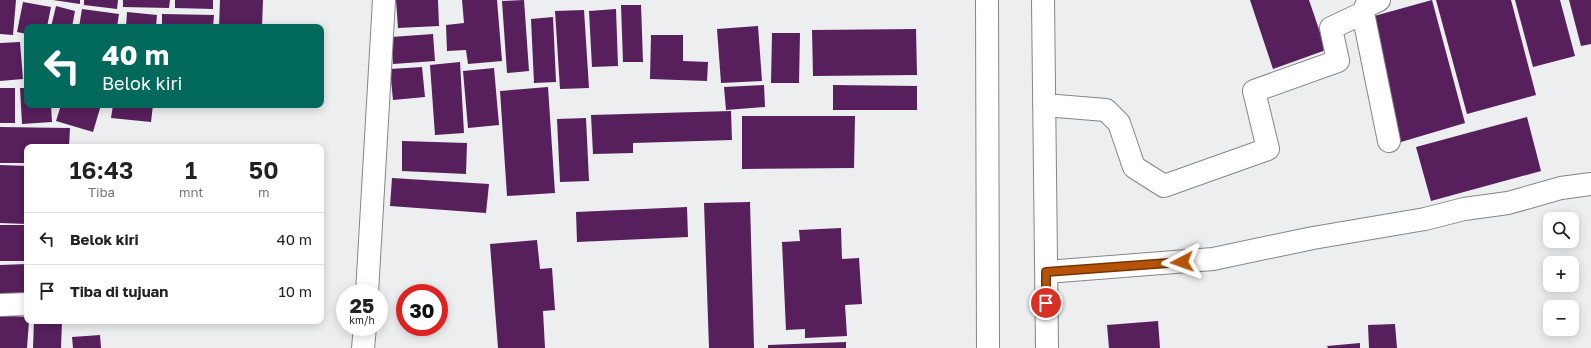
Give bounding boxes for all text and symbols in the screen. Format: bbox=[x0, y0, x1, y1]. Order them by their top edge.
text: 40 m bbox=[102, 38, 169, 71]
icon: left bbox=[36, 40, 88, 92]
text: Belok kiri bbox=[102, 72, 182, 94]
text: 16:43 bbox=[69, 155, 133, 184]
text: 1 bbox=[185, 155, 197, 184]
text: 50 bbox=[249, 155, 279, 184]
text: Tiba bbox=[88, 184, 115, 200]
text: mnt bbox=[179, 184, 203, 200]
text: m bbox=[258, 184, 269, 200]
map controls bbox=[1543, 212, 1579, 336]
button: search bbox=[1543, 212, 1579, 248]
icon: left bbox=[36, 228, 58, 250]
text: Belok kiri bbox=[70, 230, 139, 248]
text: 40 m bbox=[277, 230, 312, 248]
position arrow bbox=[1161, 241, 1203, 283]
button: + bbox=[1543, 256, 1579, 292]
icon: arrive bbox=[36, 280, 58, 302]
text: Tiba di tujuan bbox=[70, 282, 168, 300]
text: 10 m bbox=[278, 282, 312, 300]
speed limit sign: 30 bbox=[396, 284, 448, 336]
pin bbox=[1029, 286, 1063, 320]
icon: arrive bbox=[1035, 292, 1057, 314]
text: 25 bbox=[350, 293, 374, 317]
button: − bbox=[1543, 300, 1579, 336]
text: km/h bbox=[349, 314, 375, 326]

